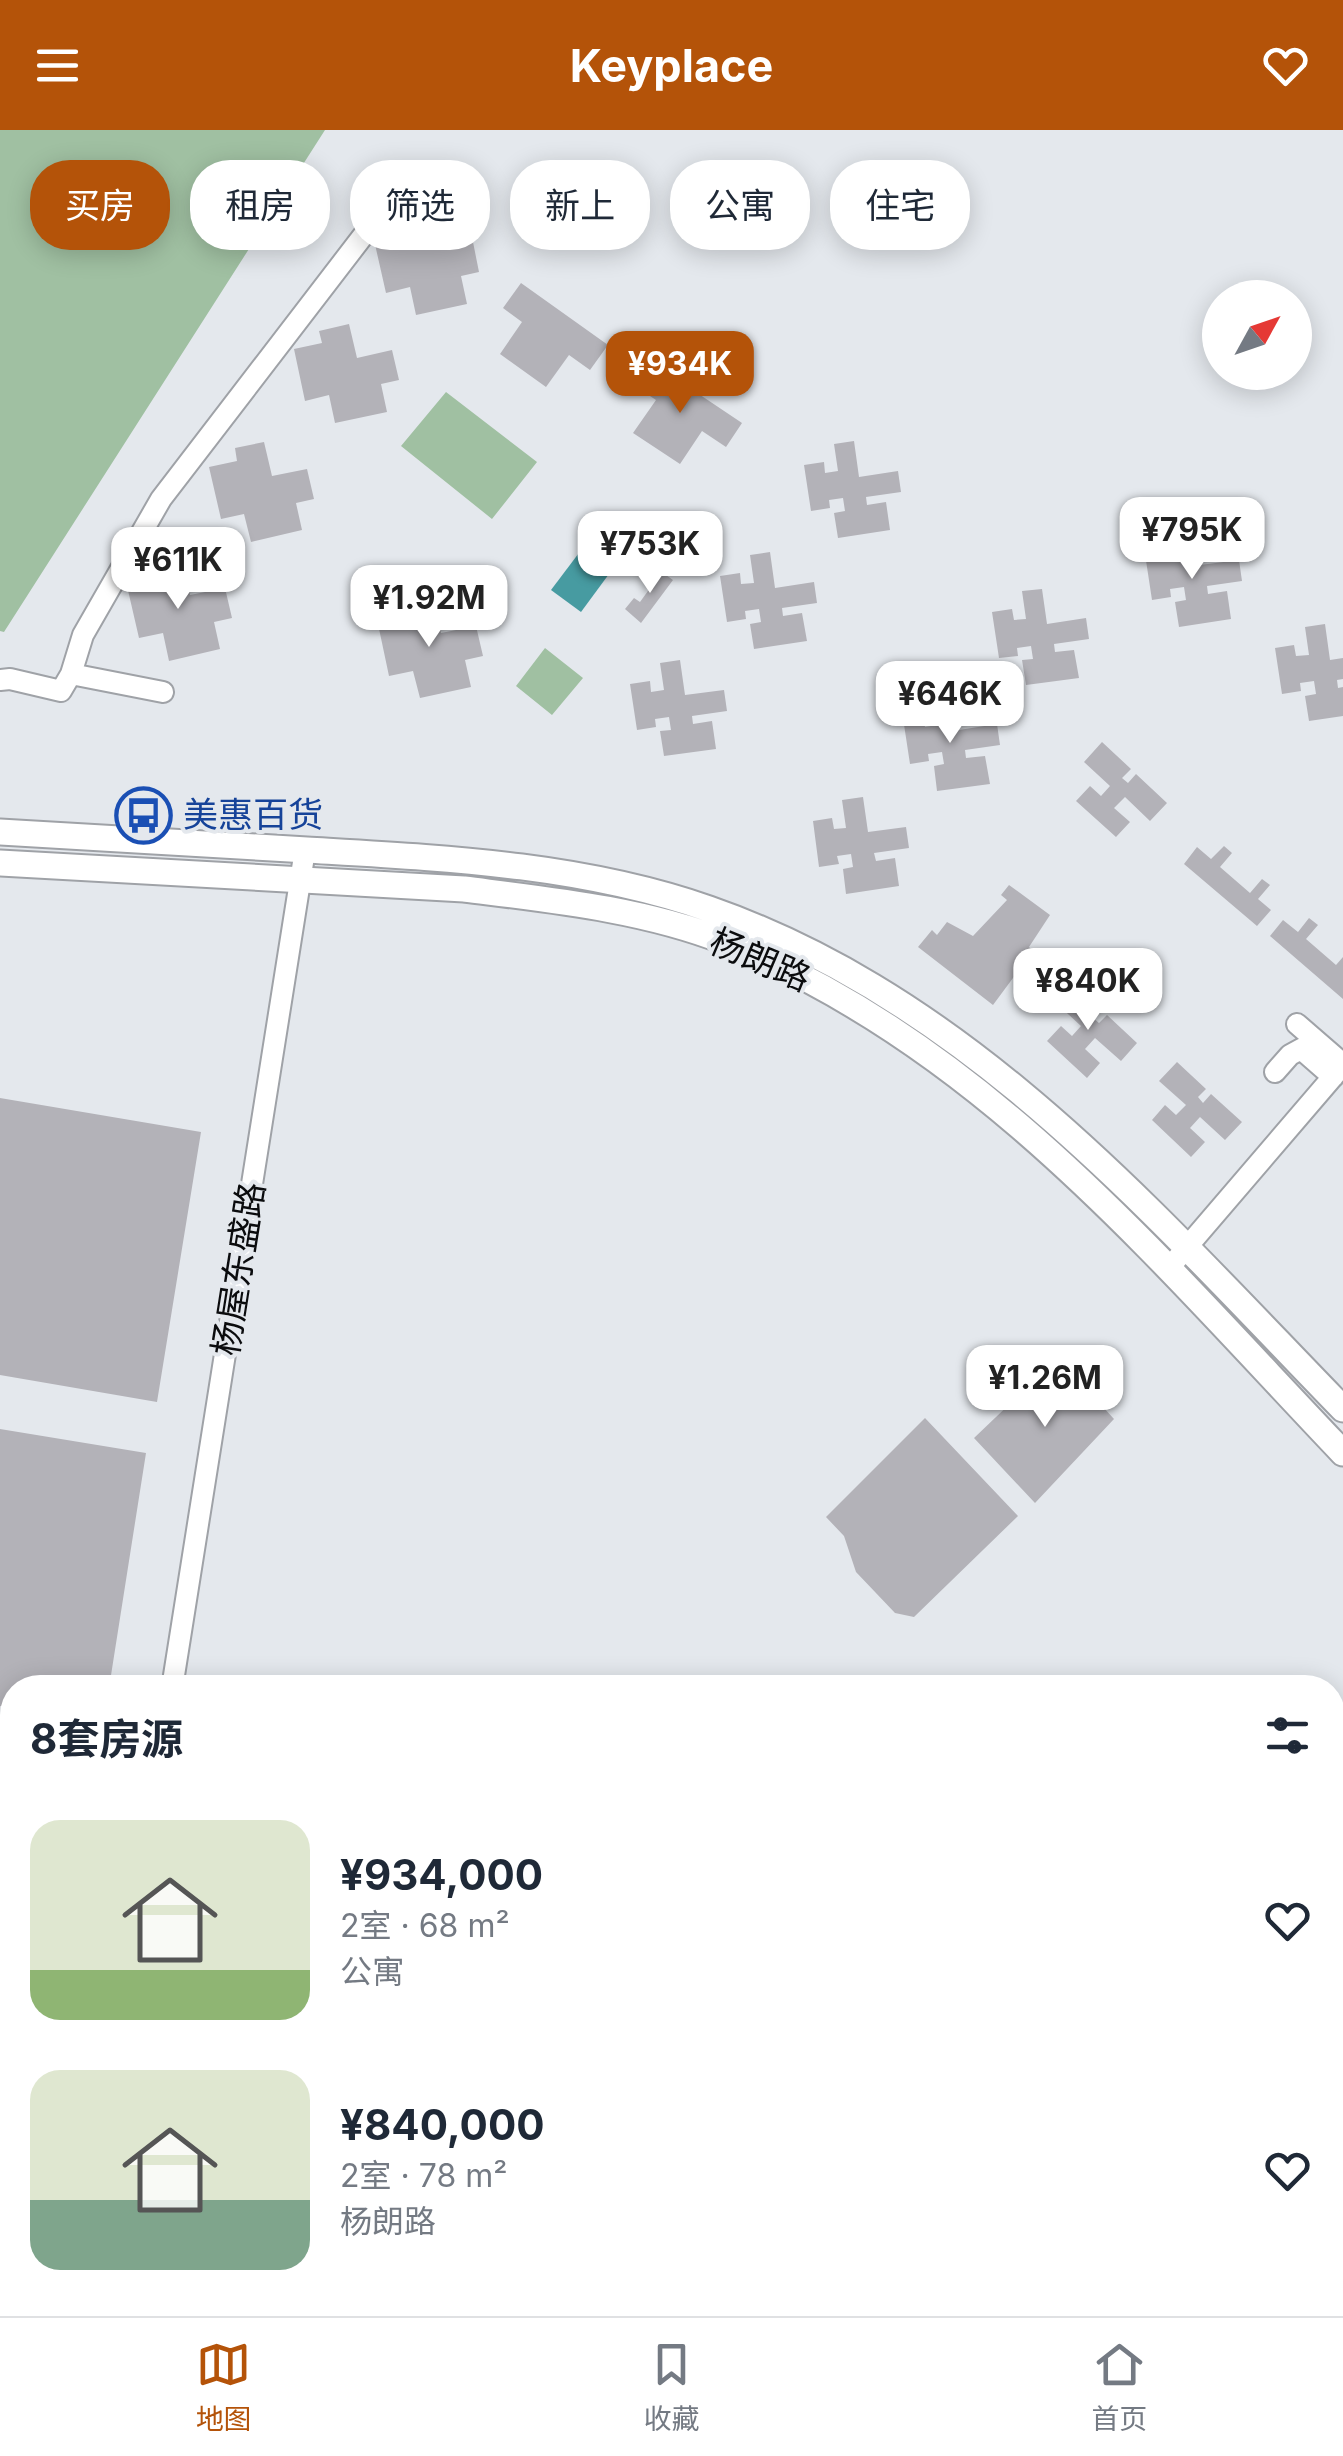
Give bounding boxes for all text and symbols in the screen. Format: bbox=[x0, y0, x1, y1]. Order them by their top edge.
icon: menu bbox=[30, 38, 85, 93]
text: Keyplace bbox=[570, 38, 773, 93]
icon: heart bbox=[1258, 38, 1313, 93]
chip: 买房 bbox=[30, 160, 170, 250]
chip: 租房 bbox=[190, 160, 330, 250]
chip: 筛选 bbox=[350, 160, 490, 250]
chip: 新上 bbox=[510, 160, 650, 250]
chip: 公寓 bbox=[670, 160, 810, 250]
chip: 住宅 bbox=[830, 160, 970, 250]
north arrow bbox=[1202, 280, 1312, 390]
map controls bbox=[1202, 280, 1312, 390]
pin: ¥934K bbox=[610, 331, 750, 416]
text: ¥934K bbox=[628, 344, 732, 383]
pin: ¥795K bbox=[1122, 497, 1262, 582]
text: ¥795K bbox=[1142, 510, 1242, 549]
pin: ¥753K bbox=[580, 511, 720, 596]
text: ¥753K bbox=[600, 524, 700, 563]
pin: ¥611K bbox=[108, 527, 248, 612]
text: ¥611K bbox=[133, 540, 223, 579]
pin: ¥1.92M bbox=[348, 565, 510, 650]
text: ¥1.92M bbox=[372, 578, 486, 617]
pin: ¥646K bbox=[880, 661, 1020, 746]
text: ¥646K bbox=[898, 674, 1002, 713]
bus stop icon: 美惠百货 bbox=[114, 785, 174, 845]
place label: 美惠百货 bbox=[183, 793, 323, 835]
street label: 杨朗路 bbox=[704, 919, 817, 999]
pin: ¥840K bbox=[1018, 948, 1158, 1033]
text: ¥840K bbox=[1035, 961, 1141, 1000]
street label: 杨屋东盛路 bbox=[204, 1179, 272, 1359]
pin: ¥1.26M bbox=[964, 1345, 1126, 1430]
text: ¥1.26M bbox=[988, 1358, 1102, 1397]
icon: filters bbox=[1260, 1708, 1315, 1763]
text: 8套房源 bbox=[30, 1713, 183, 1764]
text: ¥934,000 bbox=[340, 1849, 543, 1900]
icon: home bbox=[110, 1860, 230, 1980]
icon: heart bbox=[1260, 1893, 1315, 1948]
text: 2室 · 68 m² bbox=[340, 1906, 510, 1945]
text: 公寓 bbox=[340, 1952, 404, 1991]
text: ¥840,000 bbox=[340, 2099, 545, 2150]
icon: home bbox=[110, 2110, 230, 2230]
icon: heart bbox=[1260, 2143, 1315, 2198]
text: 2室 · 78 m² bbox=[340, 2156, 507, 2195]
text: 杨朗路 bbox=[340, 2202, 436, 2241]
tab: 地图 bbox=[196, 2337, 252, 2437]
tab: 收藏 bbox=[643, 2337, 699, 2437]
tab: 首页 bbox=[1091, 2337, 1147, 2437]

